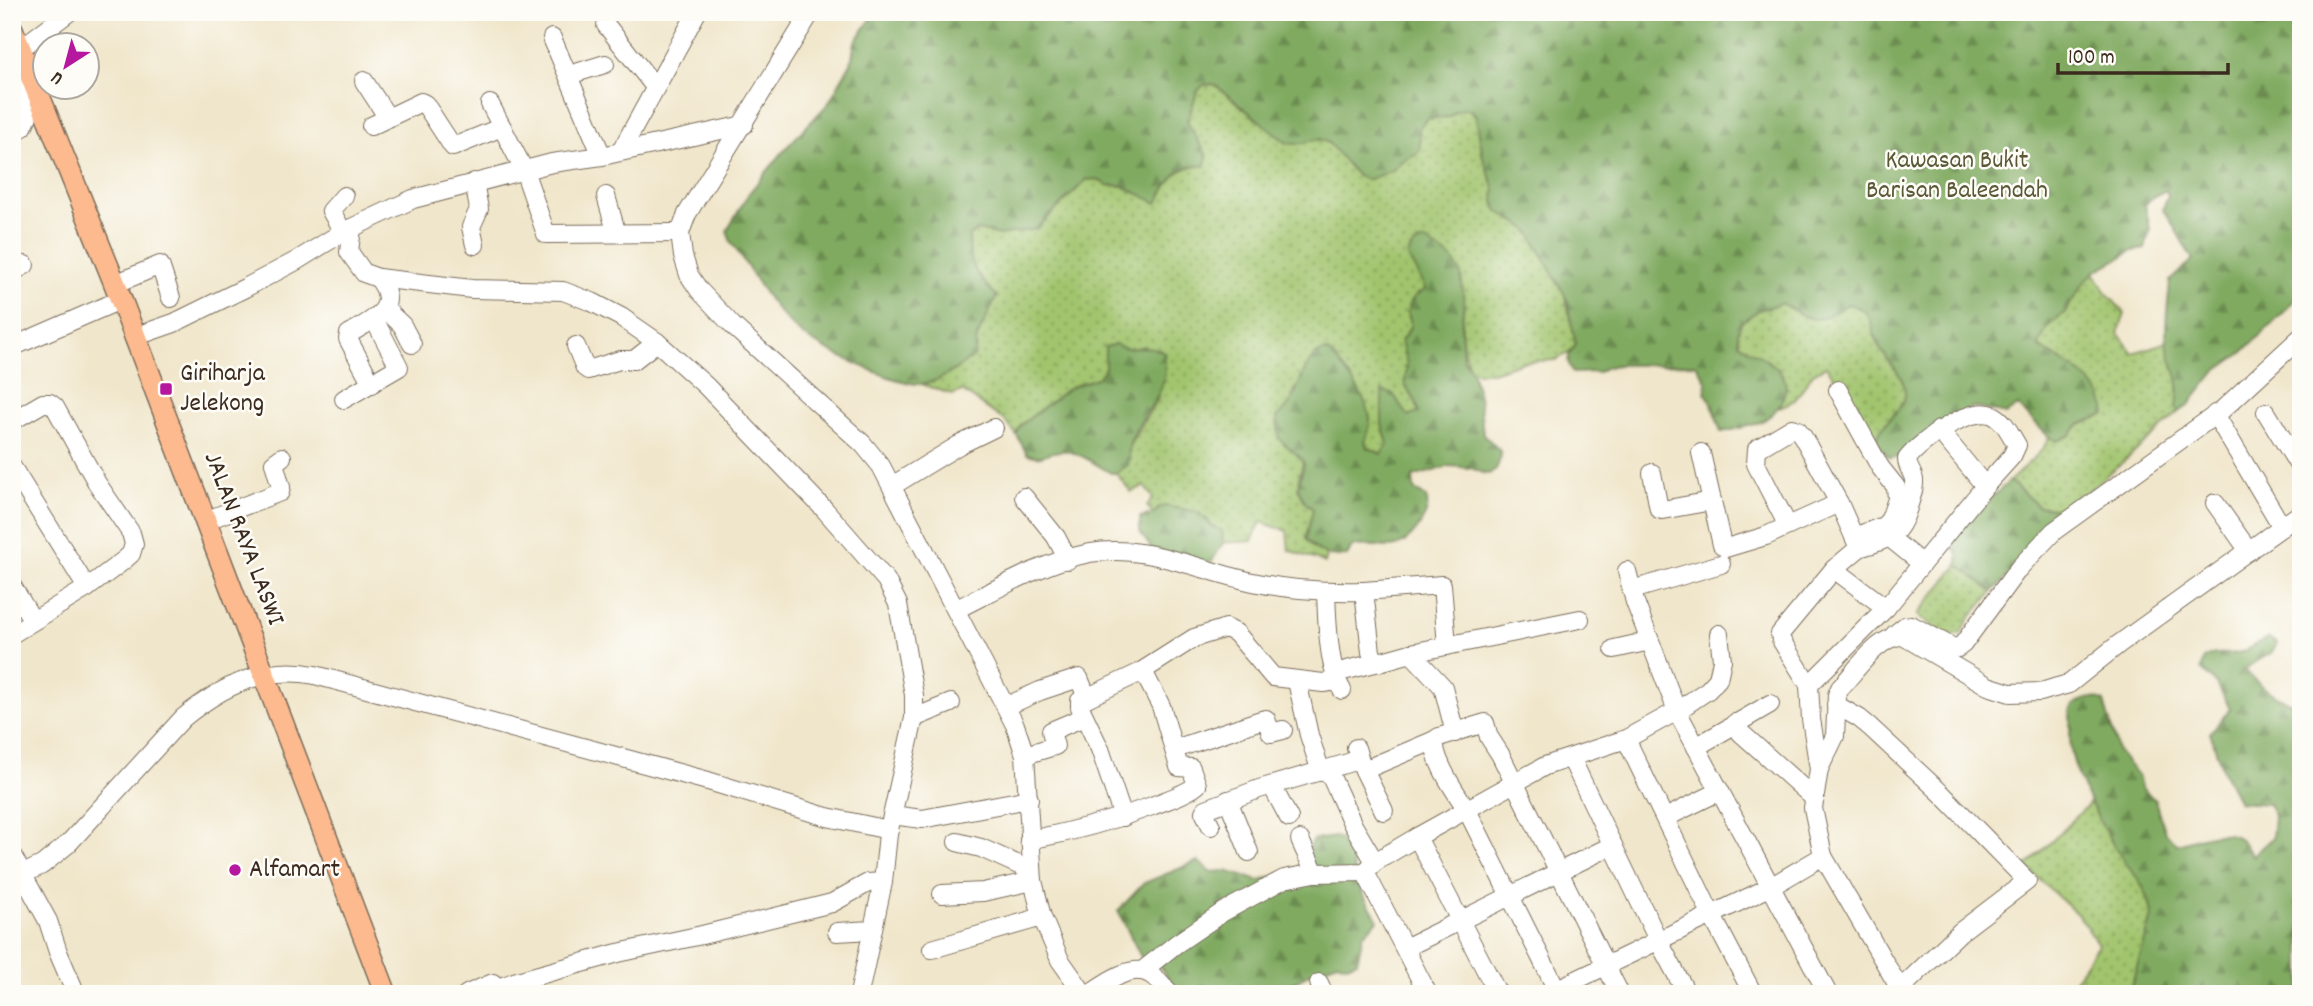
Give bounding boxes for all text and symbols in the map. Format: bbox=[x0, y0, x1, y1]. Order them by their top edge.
north arrow bbox=[32, 32, 102, 102]
scale bar bbox=[2058, 32, 2227, 76]
text: 100 m bbox=[2068, 44, 2115, 74]
text: U bbox=[46, 63, 70, 91]
park label: Kawasan Bukit Barisan Baleendah bbox=[1866, 143, 2048, 210]
place label: Giriharja Jelekong bbox=[180, 356, 266, 423]
marker: Giriharja Jelekong bbox=[158, 381, 174, 397]
street label: JALAN RAYA LASWI bbox=[193, 447, 293, 631]
place label: Alfamart bbox=[249, 852, 340, 889]
marker: Alfamart bbox=[227, 862, 243, 878]

